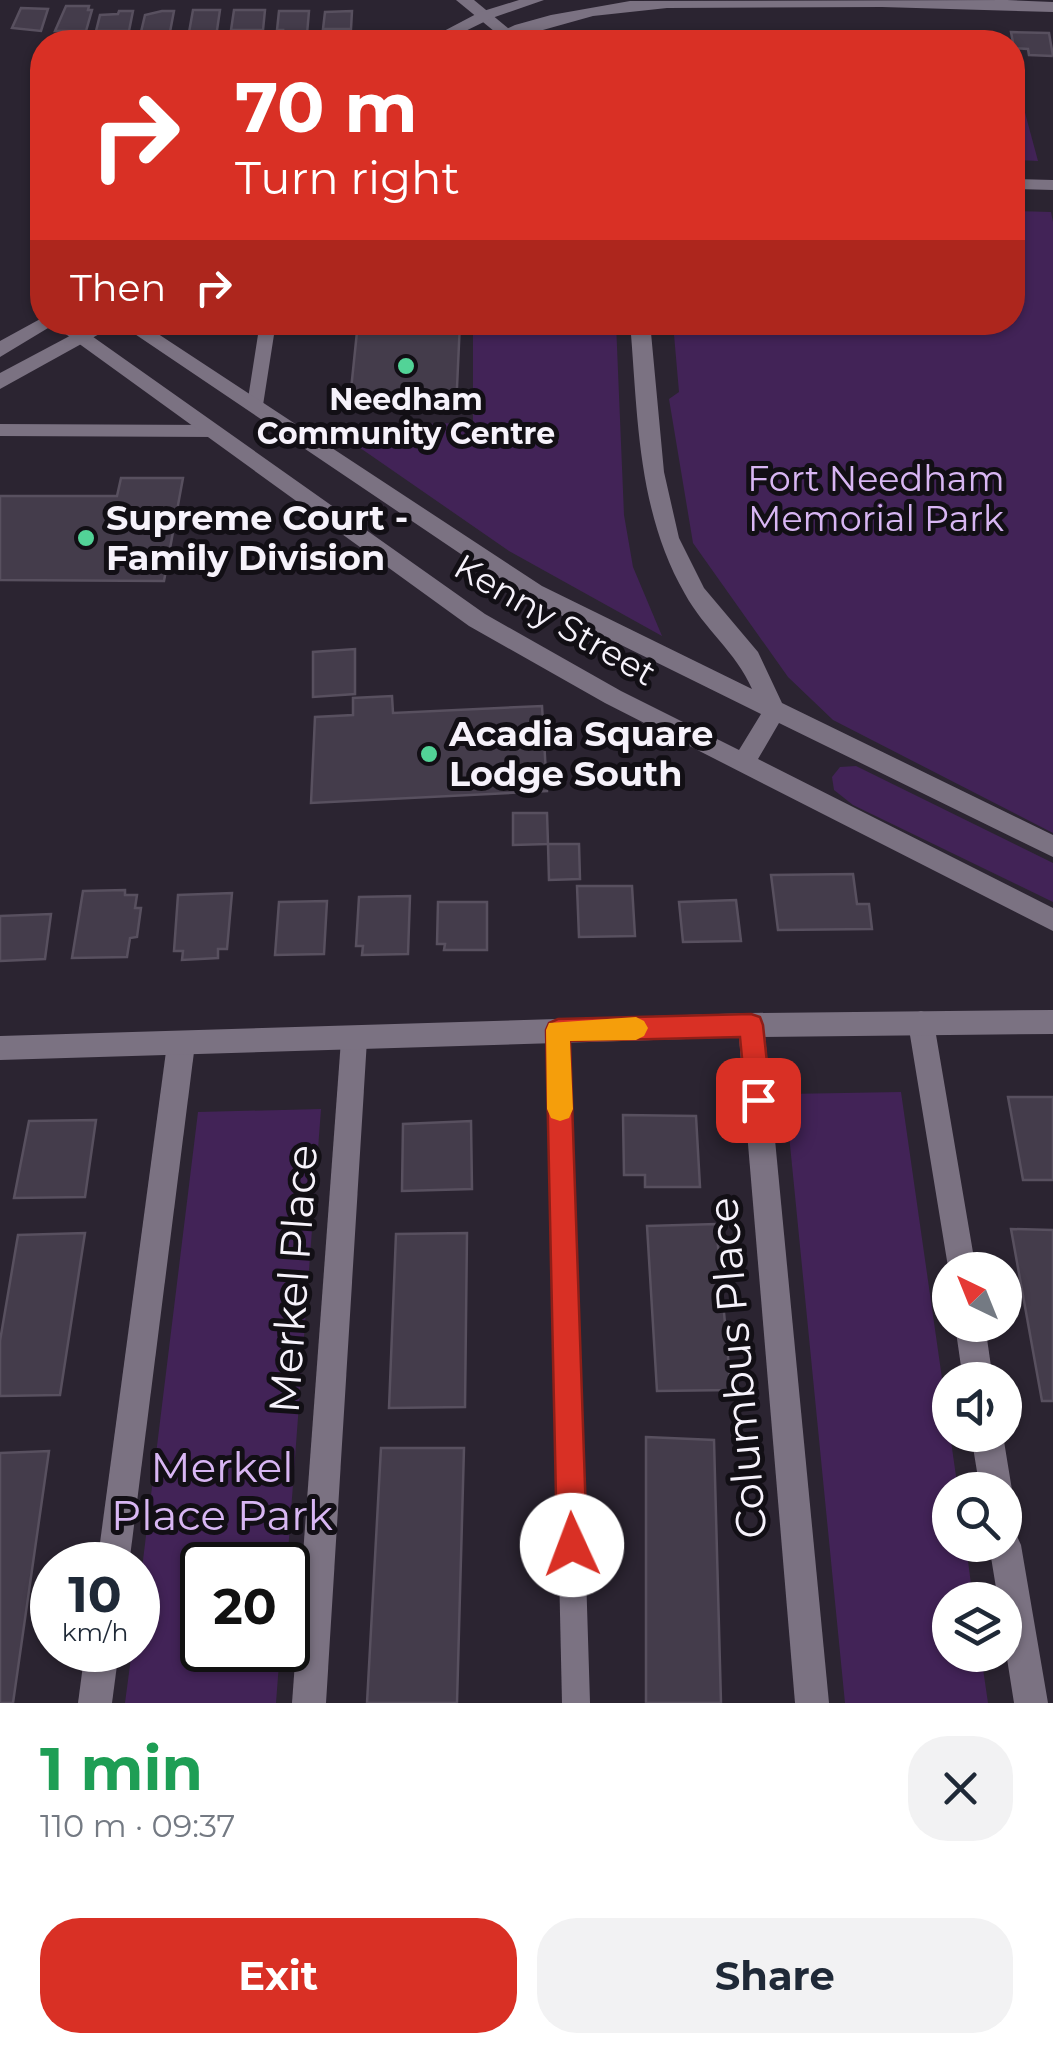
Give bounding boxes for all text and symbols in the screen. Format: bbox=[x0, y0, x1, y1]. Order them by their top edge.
text: 70 m bbox=[235, 64, 418, 150]
icon: right bbox=[70, 70, 200, 200]
text: Turn right bbox=[235, 150, 460, 205]
icon: right bbox=[186, 260, 241, 315]
text: Then bbox=[70, 264, 166, 311]
marker: Needham Community Centre bbox=[395, 355, 417, 377]
place label: Needham Community Centre bbox=[257, 381, 555, 452]
park label: Fort Needham Memorial Park bbox=[747, 457, 1005, 540]
place label: Supreme Court - Family Division bbox=[106, 496, 408, 579]
marker: Supreme Court - Family Division bbox=[75, 527, 97, 549]
street label: Kenny Street bbox=[447, 544, 664, 695]
place label: Acadia Square Lodge South bbox=[448, 712, 713, 795]
marker: Acadia Square Lodge South bbox=[418, 743, 440, 765]
pin bbox=[716, 1058, 801, 1143]
icon: arrive bbox=[731, 1073, 786, 1128]
street label: Merkel Place bbox=[258, 1143, 328, 1415]
street label: Columbus Place bbox=[696, 1195, 778, 1541]
north arrow bbox=[932, 1252, 1022, 1342]
map controls bbox=[932, 1252, 1022, 1672]
button: sound bbox=[932, 1362, 1022, 1452]
park label: Merkel Place Park bbox=[111, 1441, 333, 1541]
button: search bbox=[932, 1472, 1022, 1562]
position arrow bbox=[520, 1493, 624, 1597]
speed limit sign: 20 bbox=[180, 1542, 310, 1672]
text: 10 bbox=[68, 1564, 122, 1625]
button: layers bbox=[932, 1582, 1022, 1672]
text: km/h bbox=[62, 1617, 128, 1647]
text: 1 min bbox=[40, 1732, 203, 1805]
button: close bbox=[908, 1736, 1013, 1841]
text: 110 m · 09:37 bbox=[40, 1806, 235, 1845]
button: Exit bbox=[40, 1918, 517, 2033]
button: Share bbox=[537, 1918, 1013, 2033]

